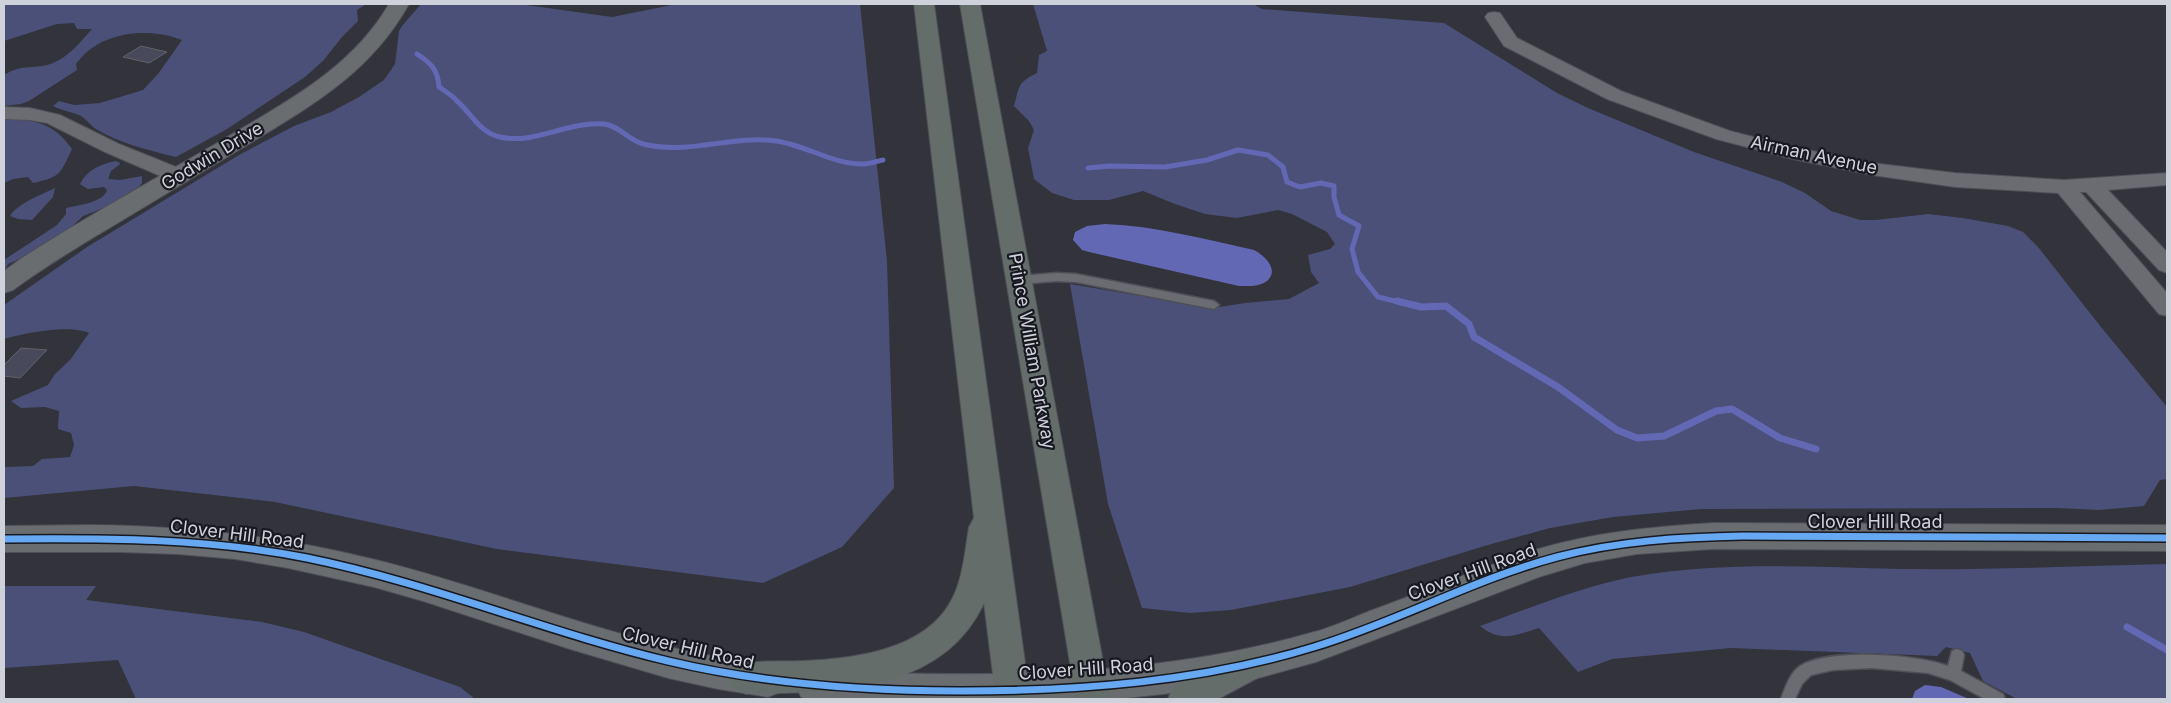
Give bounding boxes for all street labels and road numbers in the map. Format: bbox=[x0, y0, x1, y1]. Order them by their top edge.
street label: Godwin Drive bbox=[157, 117, 266, 194]
street label: Airman Avenue bbox=[1749, 131, 1879, 178]
street label: Prince William Parkway bbox=[1005, 251, 1060, 451]
street label: Clover Hill Road bbox=[1808, 511, 1942, 532]
street label: Clover Hill Road bbox=[169, 515, 305, 552]
street label: Clover Hill Road bbox=[1405, 539, 1539, 604]
street label: Clover Hill Road bbox=[620, 622, 756, 673]
street label: Clover Hill Road bbox=[1018, 653, 1154, 684]

